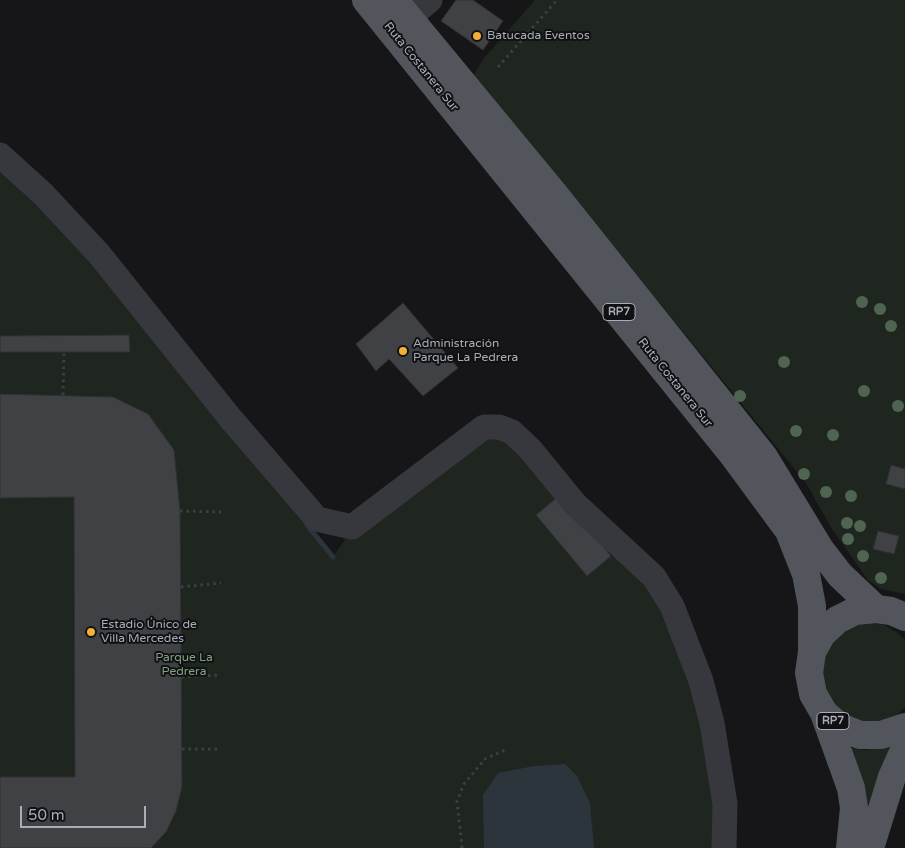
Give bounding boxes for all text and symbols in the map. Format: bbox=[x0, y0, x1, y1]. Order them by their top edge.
street label: Ruta Costanera Sur bbox=[381, 20, 461, 114]
place label: Batucada Eventos bbox=[487, 29, 590, 43]
marker: Batucada Eventos bbox=[471, 30, 483, 42]
road number: RP7 bbox=[603, 304, 635, 320]
street label: Ruta Costanera Sur bbox=[635, 336, 715, 430]
place label: Administración Parque La Pedrera bbox=[413, 337, 518, 365]
marker: Administración Parque La Pedrera bbox=[397, 345, 409, 357]
place label: Estadio Único de Villa Mercedes bbox=[101, 618, 197, 646]
marker: Estadio Único de Villa Mercedes bbox=[85, 626, 97, 638]
park label: Parque La Pedrera bbox=[155, 651, 213, 679]
road number: RP7 bbox=[817, 712, 849, 729]
scale bar bbox=[22, 796, 149, 828]
text: 50 m bbox=[28, 806, 65, 824]

